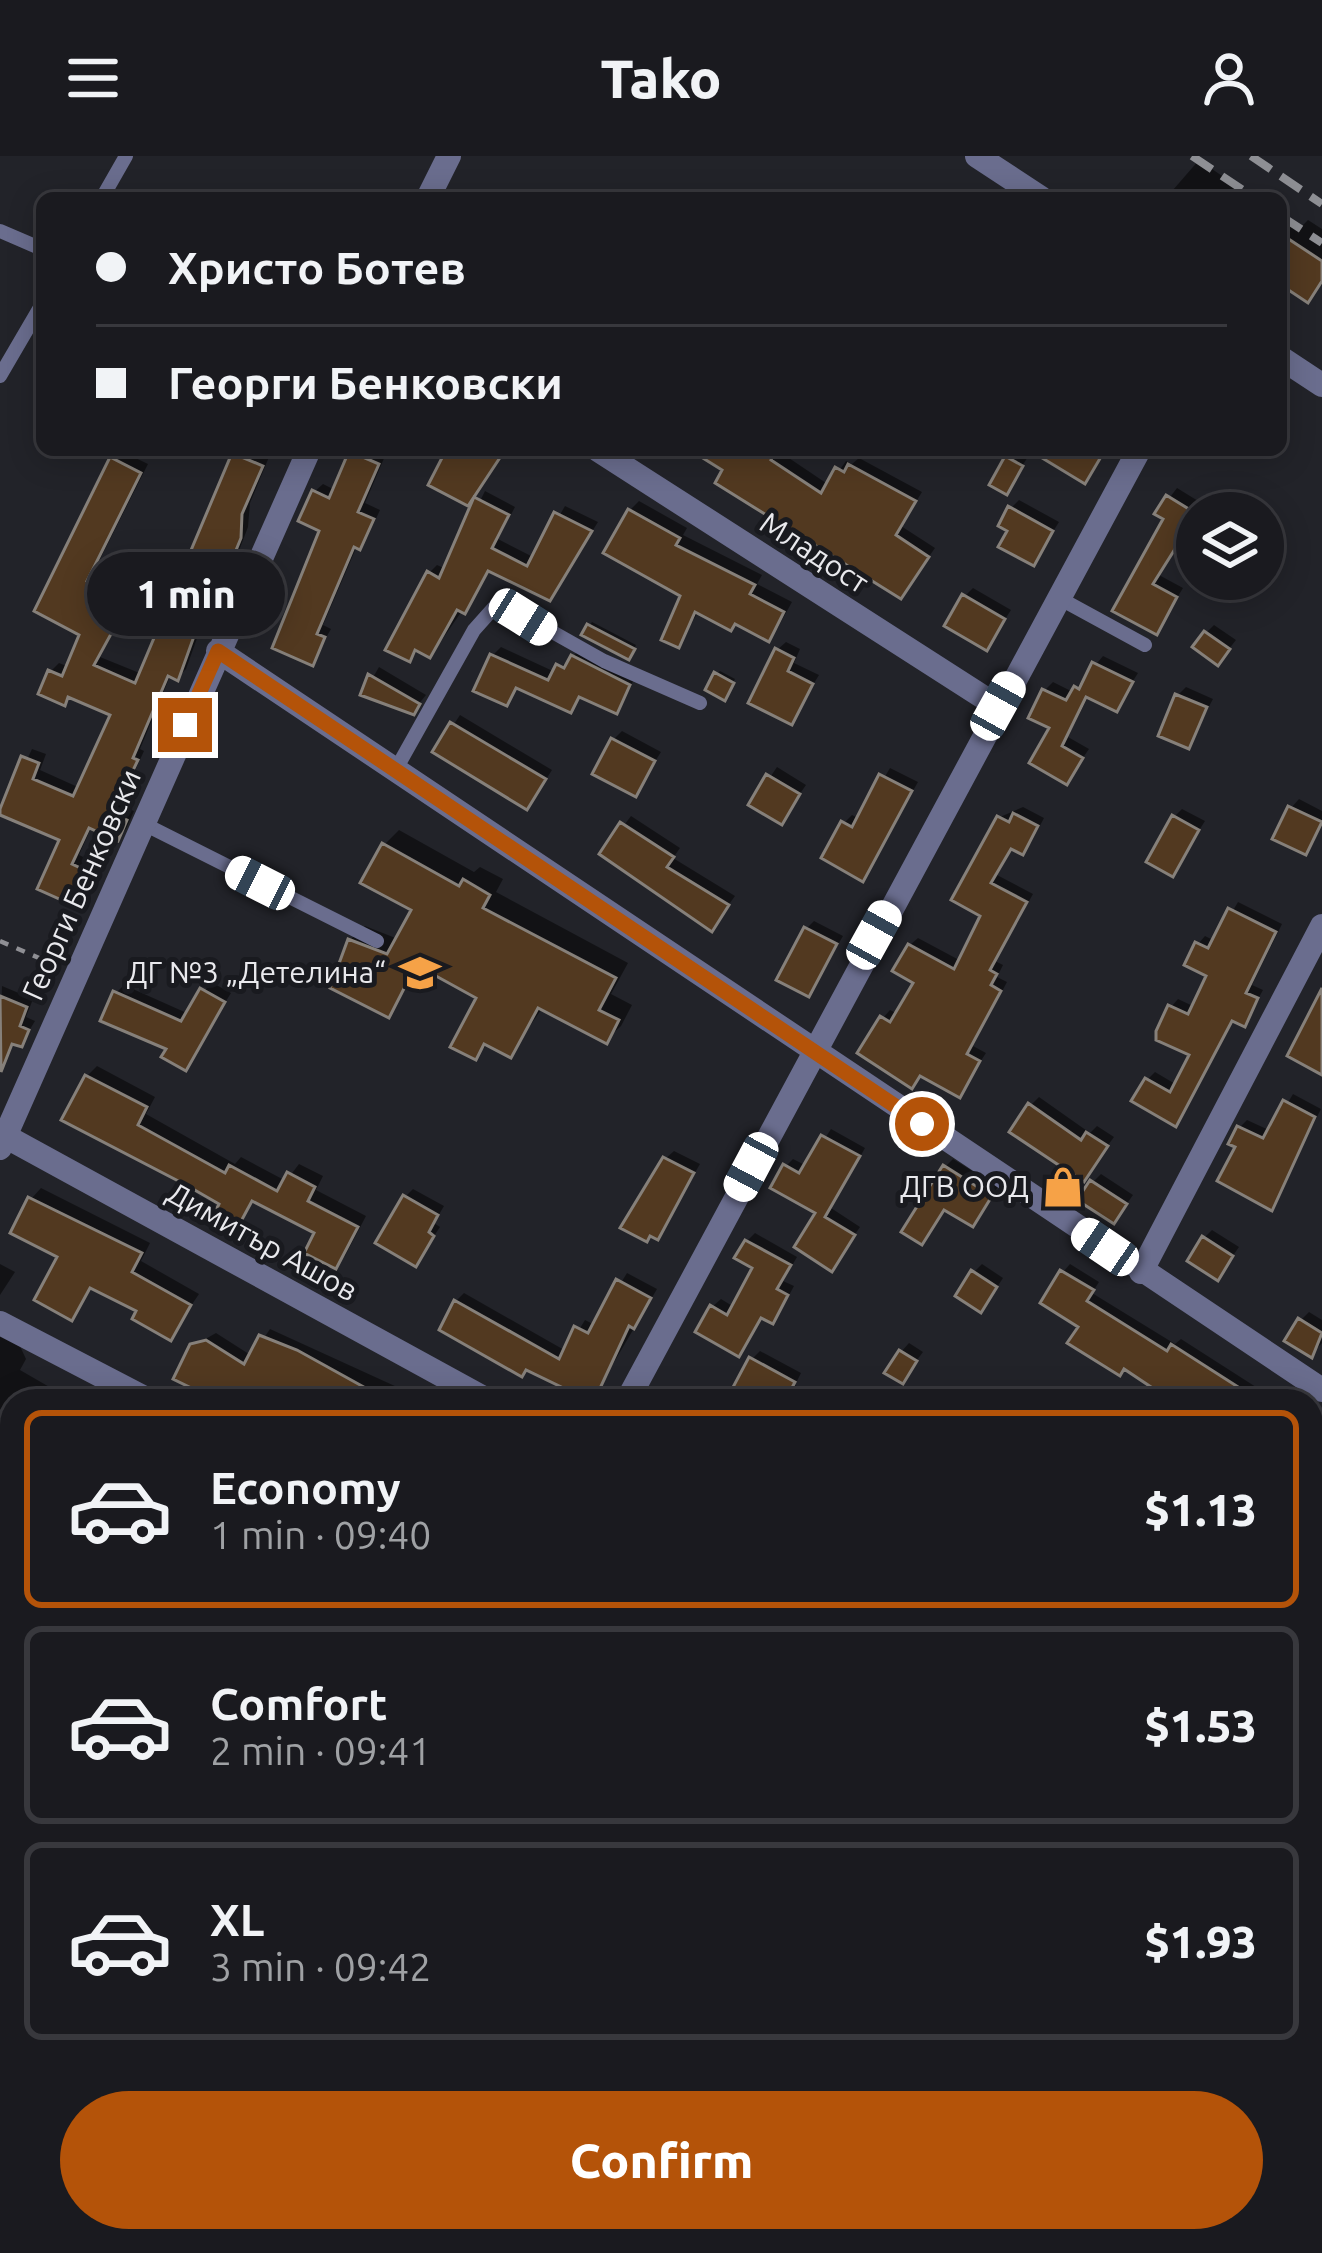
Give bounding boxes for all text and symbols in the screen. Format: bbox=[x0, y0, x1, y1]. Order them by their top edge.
icon: menu bbox=[60, 45, 126, 111]
icon: person bbox=[1196, 45, 1262, 111]
text: Tako bbox=[600, 48, 722, 108]
text: Христо Ботев bbox=[168, 242, 466, 293]
text: Георги Бенковски bbox=[168, 357, 563, 408]
map controls bbox=[1176, 492, 1284, 600]
button: layers bbox=[1176, 492, 1284, 600]
street label: Младост bbox=[754, 505, 875, 600]
callout: 1 min bbox=[86, 551, 284, 635]
text: 1 min bbox=[136, 572, 236, 615]
car bbox=[483, 583, 563, 651]
car bbox=[965, 666, 1031, 746]
route end bbox=[158, 698, 212, 752]
street label: Георги Бенковски bbox=[15, 764, 147, 1005]
car bbox=[220, 851, 300, 915]
car bbox=[841, 895, 907, 975]
school or university icon: ДГ №3 „Детелина“ bbox=[397, 950, 443, 996]
place label: ДГ №3 „Детелина“ bbox=[126, 955, 386, 989]
route start bbox=[895, 1097, 949, 1151]
car bbox=[718, 1127, 784, 1207]
shop icon: ДГВ ООД bbox=[1040, 1164, 1086, 1210]
place label: ДГВ ООД bbox=[900, 1169, 1029, 1203]
street label: Димитър Ашов bbox=[161, 1175, 363, 1307]
car bbox=[1065, 1212, 1145, 1282]
icon: car bbox=[66, 1455, 174, 1563]
text: Economy bbox=[210, 1462, 401, 1513]
text: $1.13 bbox=[1144, 1484, 1257, 1535]
text: 1 min · 09:40 bbox=[210, 1513, 431, 1556]
icon: car bbox=[66, 1671, 174, 1779]
text: Comfort bbox=[210, 1678, 387, 1729]
text: $1.53 bbox=[1144, 1700, 1257, 1751]
text: 2 min · 09:41 bbox=[210, 1729, 431, 1772]
icon: car bbox=[66, 1887, 174, 1995]
text: XL bbox=[210, 1894, 264, 1945]
text: $1.93 bbox=[1144, 1916, 1257, 1967]
text: 3 min · 09:42 bbox=[210, 1945, 431, 1988]
button: Confirm bbox=[60, 2091, 1263, 2229]

